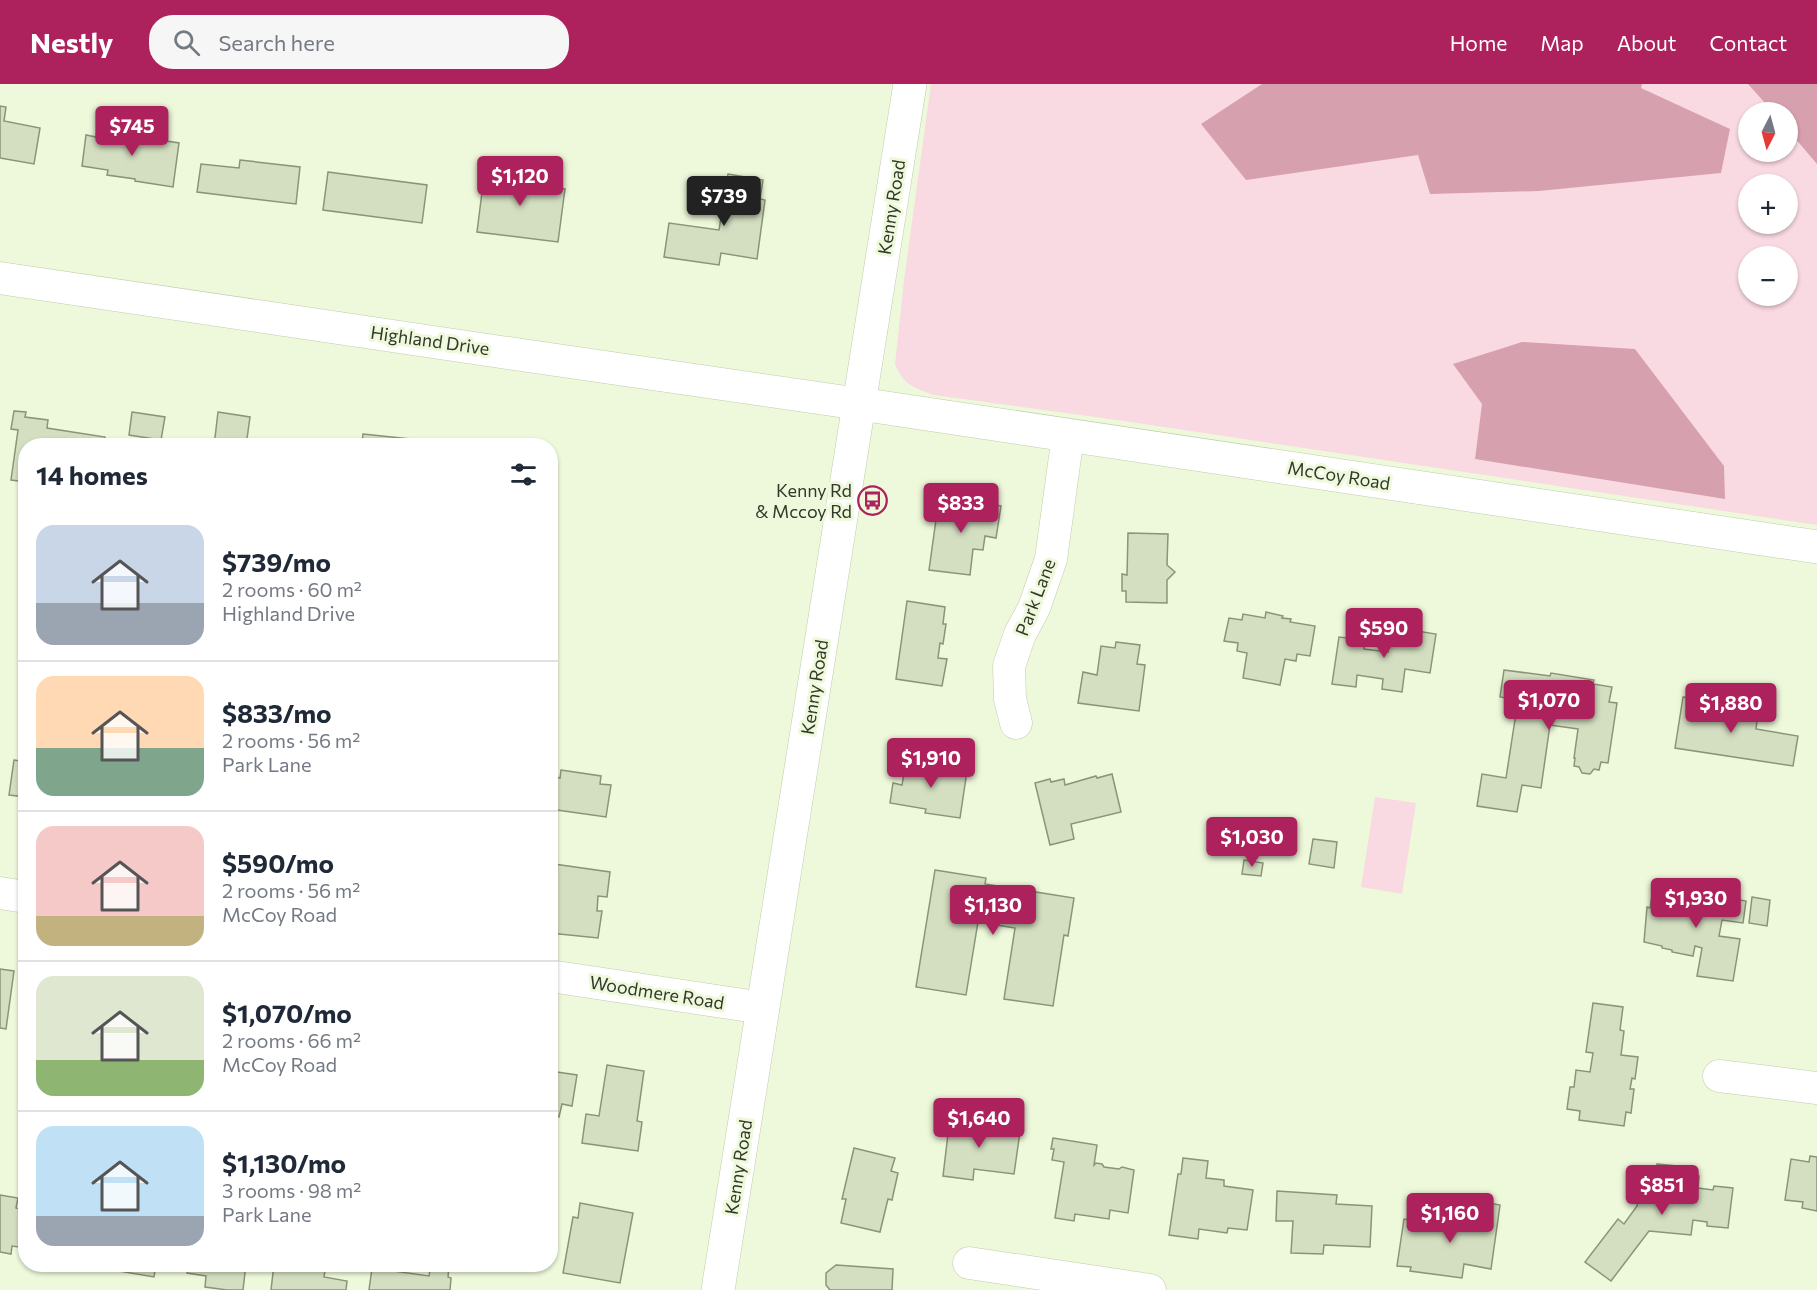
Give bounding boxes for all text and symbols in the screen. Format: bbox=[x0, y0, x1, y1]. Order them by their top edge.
search box bbox=[149, 15, 569, 69]
text: Nestly bbox=[30, 25, 113, 59]
icon: search bbox=[170, 26, 203, 59]
text: Search here bbox=[218, 29, 335, 56]
text: Home bbox=[1450, 30, 1507, 55]
text: Map bbox=[1540, 30, 1584, 55]
text: About bbox=[1617, 30, 1676, 55]
text: Contact bbox=[1709, 30, 1787, 55]
north arrow bbox=[1738, 102, 1798, 162]
map controls bbox=[1738, 102, 1798, 306]
pin: $745 bbox=[96, 106, 168, 157]
text: $745 bbox=[109, 113, 155, 137]
pin: $1,120 bbox=[471, 156, 569, 207]
street label: Kenny Road bbox=[873, 158, 909, 256]
text: $1,120 bbox=[491, 163, 549, 187]
button: + bbox=[1738, 174, 1798, 234]
pin: $739 bbox=[688, 176, 760, 227]
text: $739 bbox=[701, 183, 747, 207]
button: − bbox=[1738, 246, 1798, 306]
street label: Highland Drive bbox=[369, 321, 491, 359]
street label: McCoy Road bbox=[1286, 456, 1392, 494]
icon: filters bbox=[507, 458, 540, 491]
text: 14 homes bbox=[36, 459, 148, 490]
place label: Kenny Rd & Mccoy Rd bbox=[755, 479, 852, 522]
pin: $833 bbox=[925, 483, 997, 534]
bus stop icon: Kenny Rd & Mccoy Rd bbox=[857, 484, 889, 516]
text: $833 bbox=[938, 490, 984, 514]
text: $739/mo bbox=[222, 546, 331, 577]
icon: home bbox=[84, 549, 156, 621]
street label: Park Lane bbox=[1010, 555, 1060, 639]
text: 2 rooms · 60 m² bbox=[222, 577, 362, 601]
text: Highland Drive bbox=[222, 601, 355, 625]
pin: $590 bbox=[1348, 608, 1420, 659]
text: $590 bbox=[1360, 615, 1408, 639]
street label: Kenny Road bbox=[796, 638, 832, 736]
pin: $1,070 bbox=[1500, 680, 1598, 731]
pin: $1,880 bbox=[1682, 683, 1780, 734]
text: $1,070 bbox=[1518, 687, 1580, 711]
text: $1,880 bbox=[1699, 690, 1763, 714]
text: $833/mo bbox=[222, 697, 332, 728]
icon: home bbox=[84, 700, 156, 772]
text: 2 rooms · 56 m² bbox=[222, 728, 360, 752]
pin: $1,910 bbox=[882, 738, 980, 789]
text: $1,910 bbox=[901, 745, 961, 769]
text: Park Lane bbox=[222, 752, 312, 776]
pin: $1,030 bbox=[1203, 817, 1301, 868]
text: $1,030 bbox=[1220, 824, 1284, 848]
text: $590/mo bbox=[222, 847, 334, 878]
icon: home bbox=[84, 850, 156, 922]
text: 2 rooms · 56 m² bbox=[222, 878, 360, 902]
pin: $1,930 bbox=[1647, 878, 1745, 929]
pin: $1,130 bbox=[944, 885, 1042, 936]
text: $1,930 bbox=[1665, 885, 1727, 909]
text: $1,130 bbox=[964, 892, 1022, 916]
text: McCoy Road bbox=[222, 902, 337, 926]
street label: Woodmere Road bbox=[588, 970, 726, 1014]
text: $1,070/mo bbox=[222, 997, 352, 1028]
icon: home bbox=[84, 1000, 156, 1072]
text: 2 rooms · 66 m² bbox=[222, 1028, 361, 1052]
text: McCoy Road bbox=[222, 1052, 337, 1076]
pin: $1,640 bbox=[930, 1098, 1028, 1149]
text: $1,640 bbox=[947, 1105, 1011, 1129]
street label: Kenny Road bbox=[720, 1118, 756, 1216]
text: $1,130/mo bbox=[222, 1147, 346, 1178]
icon: home bbox=[84, 1150, 156, 1222]
pin: $851 bbox=[1626, 1165, 1698, 1216]
text: $851 bbox=[1640, 1172, 1684, 1196]
text: 3 rooms · 98 m² bbox=[222, 1178, 361, 1202]
pin: $1,160 bbox=[1401, 1193, 1499, 1244]
text: $1,160 bbox=[1421, 1200, 1479, 1224]
text: Park Lane bbox=[222, 1202, 312, 1226]

